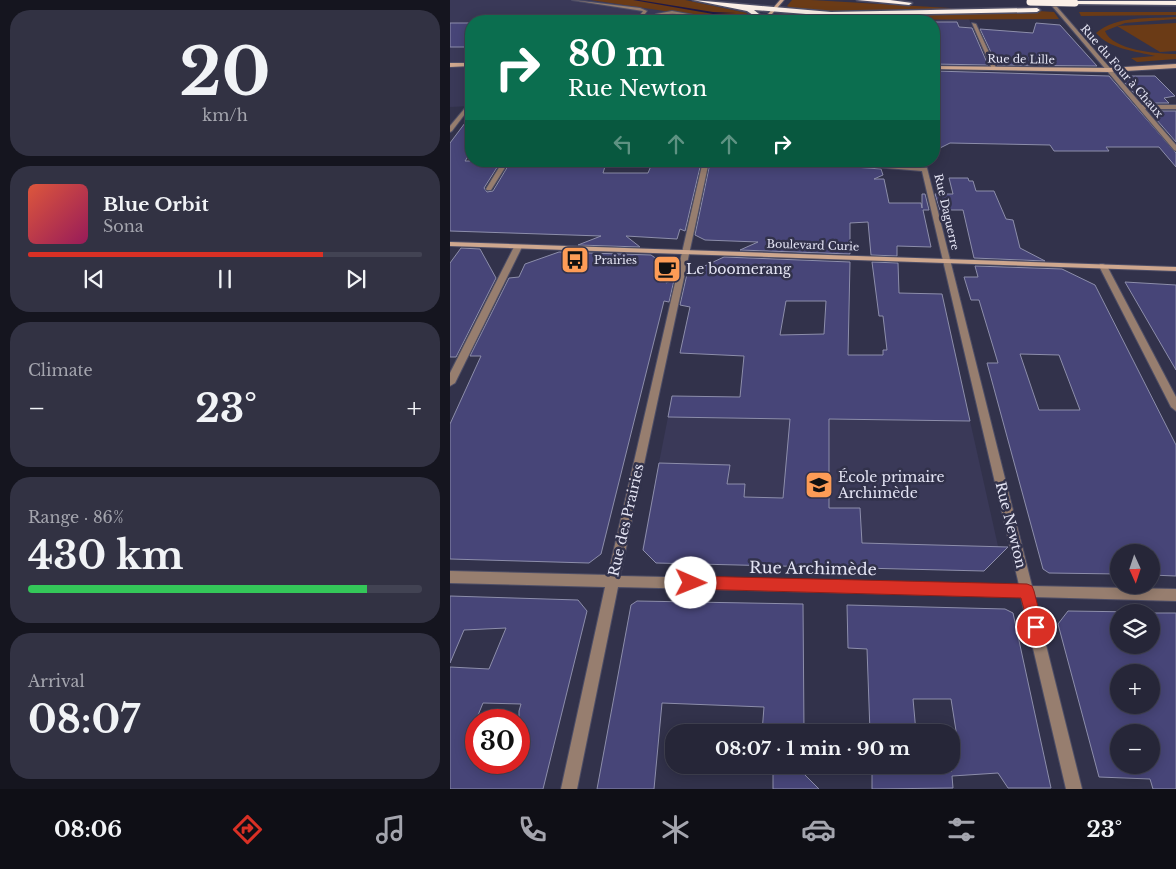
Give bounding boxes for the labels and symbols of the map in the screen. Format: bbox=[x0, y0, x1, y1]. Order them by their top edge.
street label: Rue du Four à Chaux bbox=[1078, 22, 1166, 121]
street label: Rue de Lille bbox=[987, 51, 1055, 67]
street label: Rue Daguerre bbox=[931, 172, 963, 252]
street label: Boulevard Curie bbox=[766, 236, 860, 254]
bus stop icon: Prairies bbox=[560, 245, 590, 275]
place label: Prairies bbox=[594, 253, 637, 267]
cafe icon: Le boomerang bbox=[652, 254, 682, 284]
place label: Le boomerang bbox=[686, 260, 792, 278]
street label: Rue des Prairies bbox=[604, 462, 648, 578]
place label: École primaire Archimède bbox=[837, 468, 944, 502]
school or university icon: École primaire Archimède bbox=[804, 470, 834, 500]
street label: Rue Newton bbox=[992, 480, 1031, 570]
north arrow bbox=[1110, 544, 1160, 594]
position arrow bbox=[664, 556, 716, 608]
street label: Rue Archimède bbox=[749, 557, 877, 579]
pin bbox=[1015, 606, 1057, 648]
speed limit sign: 30 bbox=[465, 709, 530, 774]

